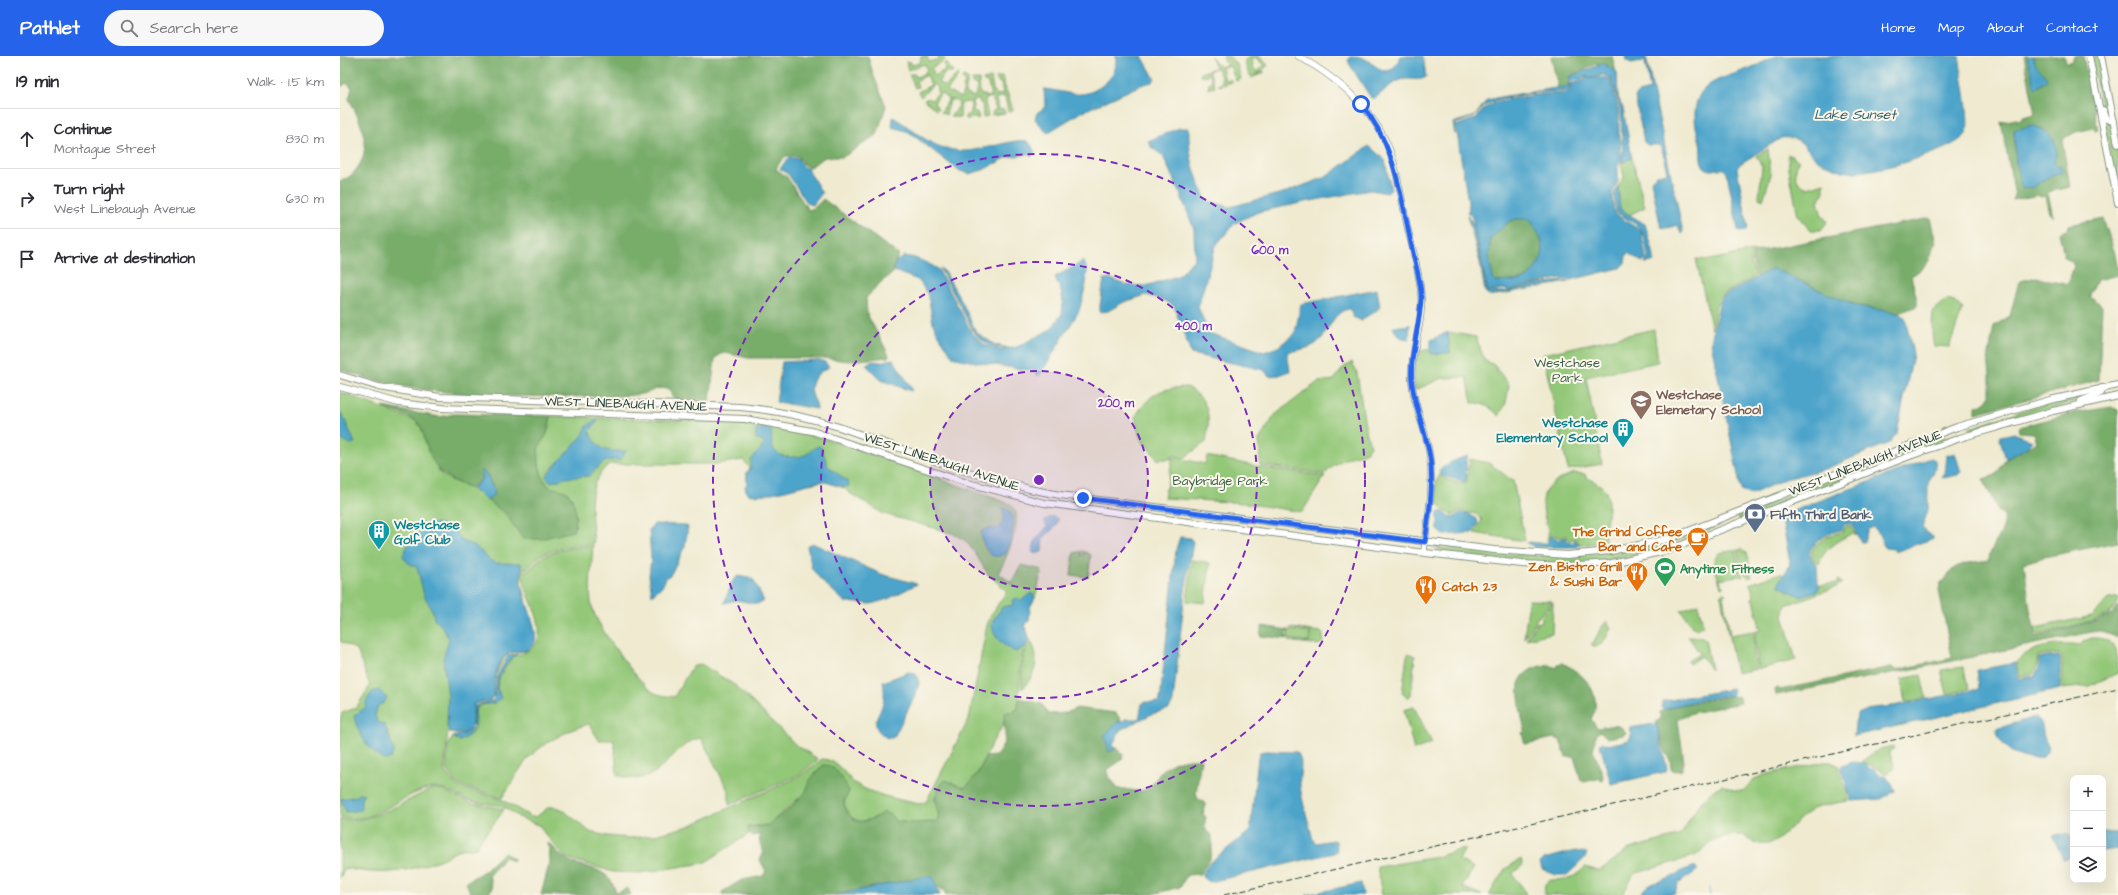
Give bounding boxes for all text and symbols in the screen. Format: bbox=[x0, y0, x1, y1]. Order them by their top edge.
search box bbox=[104, 10, 384, 46]
text: Pathlet bbox=[20, 15, 80, 42]
icon: search bbox=[118, 17, 140, 39]
text: Search here bbox=[150, 18, 238, 39]
text: Home bbox=[1881, 18, 1916, 38]
text: Map bbox=[1938, 18, 1964, 38]
text: About bbox=[1986, 18, 2024, 38]
text: Contact bbox=[2046, 18, 2098, 38]
text: 19 min bbox=[16, 70, 59, 94]
text: Walk · 1.5 km bbox=[247, 73, 324, 91]
route start bbox=[1352, 95, 1370, 113]
water label: Lake Sunset bbox=[1814, 105, 1897, 125]
text: Continue bbox=[54, 119, 112, 140]
icon: ahead bbox=[16, 128, 38, 150]
text: 830 m bbox=[285, 130, 324, 148]
text: Montague Street bbox=[54, 140, 156, 158]
text: Turn right bbox=[54, 179, 125, 200]
icon: right bbox=[16, 188, 38, 210]
text: 630 m bbox=[286, 190, 324, 208]
text: West Linebaugh Avenue bbox=[54, 200, 196, 218]
text: 600 m bbox=[1252, 242, 1289, 259]
icon: arrive bbox=[16, 248, 38, 270]
text: Arrive at destination bbox=[54, 248, 195, 269]
text: 400 m bbox=[1174, 318, 1212, 335]
park label: Westchase Park bbox=[1534, 354, 1600, 387]
place label: Westchase Elemetary School bbox=[1655, 386, 1761, 420]
school or university icon: Westchase Elemetary School bbox=[1628, 388, 1654, 421]
street label: WEST LINEBAUGH AVENUE bbox=[544, 392, 708, 416]
text: 200 m bbox=[1097, 395, 1135, 412]
place label: Westchase Elementary School bbox=[1497, 414, 1608, 448]
building icon: Westchase Elementary School bbox=[1610, 416, 1636, 449]
street label: WEST LINEBAUGH AVENUE bbox=[1786, 425, 1945, 500]
street label: WEST LINEBAUGH AVENUE bbox=[862, 428, 1022, 496]
park label: Baybridge Park bbox=[1172, 472, 1268, 491]
centre of rings bbox=[1032, 473, 1046, 487]
route end bbox=[1074, 489, 1092, 507]
bank icon: Fifth Third Bank bbox=[1742, 501, 1768, 534]
place label: Fifth Third Bank bbox=[1770, 506, 1872, 524]
place label: Westchase Golf Club bbox=[393, 516, 460, 549]
building icon: Westchase Golf Club bbox=[366, 518, 392, 551]
place label: The Grind Coffee Bar and Cafe bbox=[1572, 523, 1682, 556]
cafe icon: The Grind Coffee Bar and Cafe bbox=[1685, 525, 1711, 558]
sports icon: Anytime Fitness bbox=[1652, 555, 1678, 588]
place label: Zen Bistro Grill & Sushi Bar bbox=[1528, 558, 1623, 591]
restaurant icon: Zen Bistro Grill & Sushi Bar bbox=[1624, 560, 1650, 593]
place label: Anytime Fitness bbox=[1680, 560, 1775, 579]
restaurant icon: Catch 23 bbox=[1413, 573, 1439, 606]
place label: Catch 23 bbox=[1442, 578, 1497, 596]
map controls bbox=[2070, 775, 2106, 883]
button: + bbox=[2070, 775, 2106, 811]
button: − bbox=[2070, 811, 2106, 847]
button: layers bbox=[2070, 847, 2106, 883]

